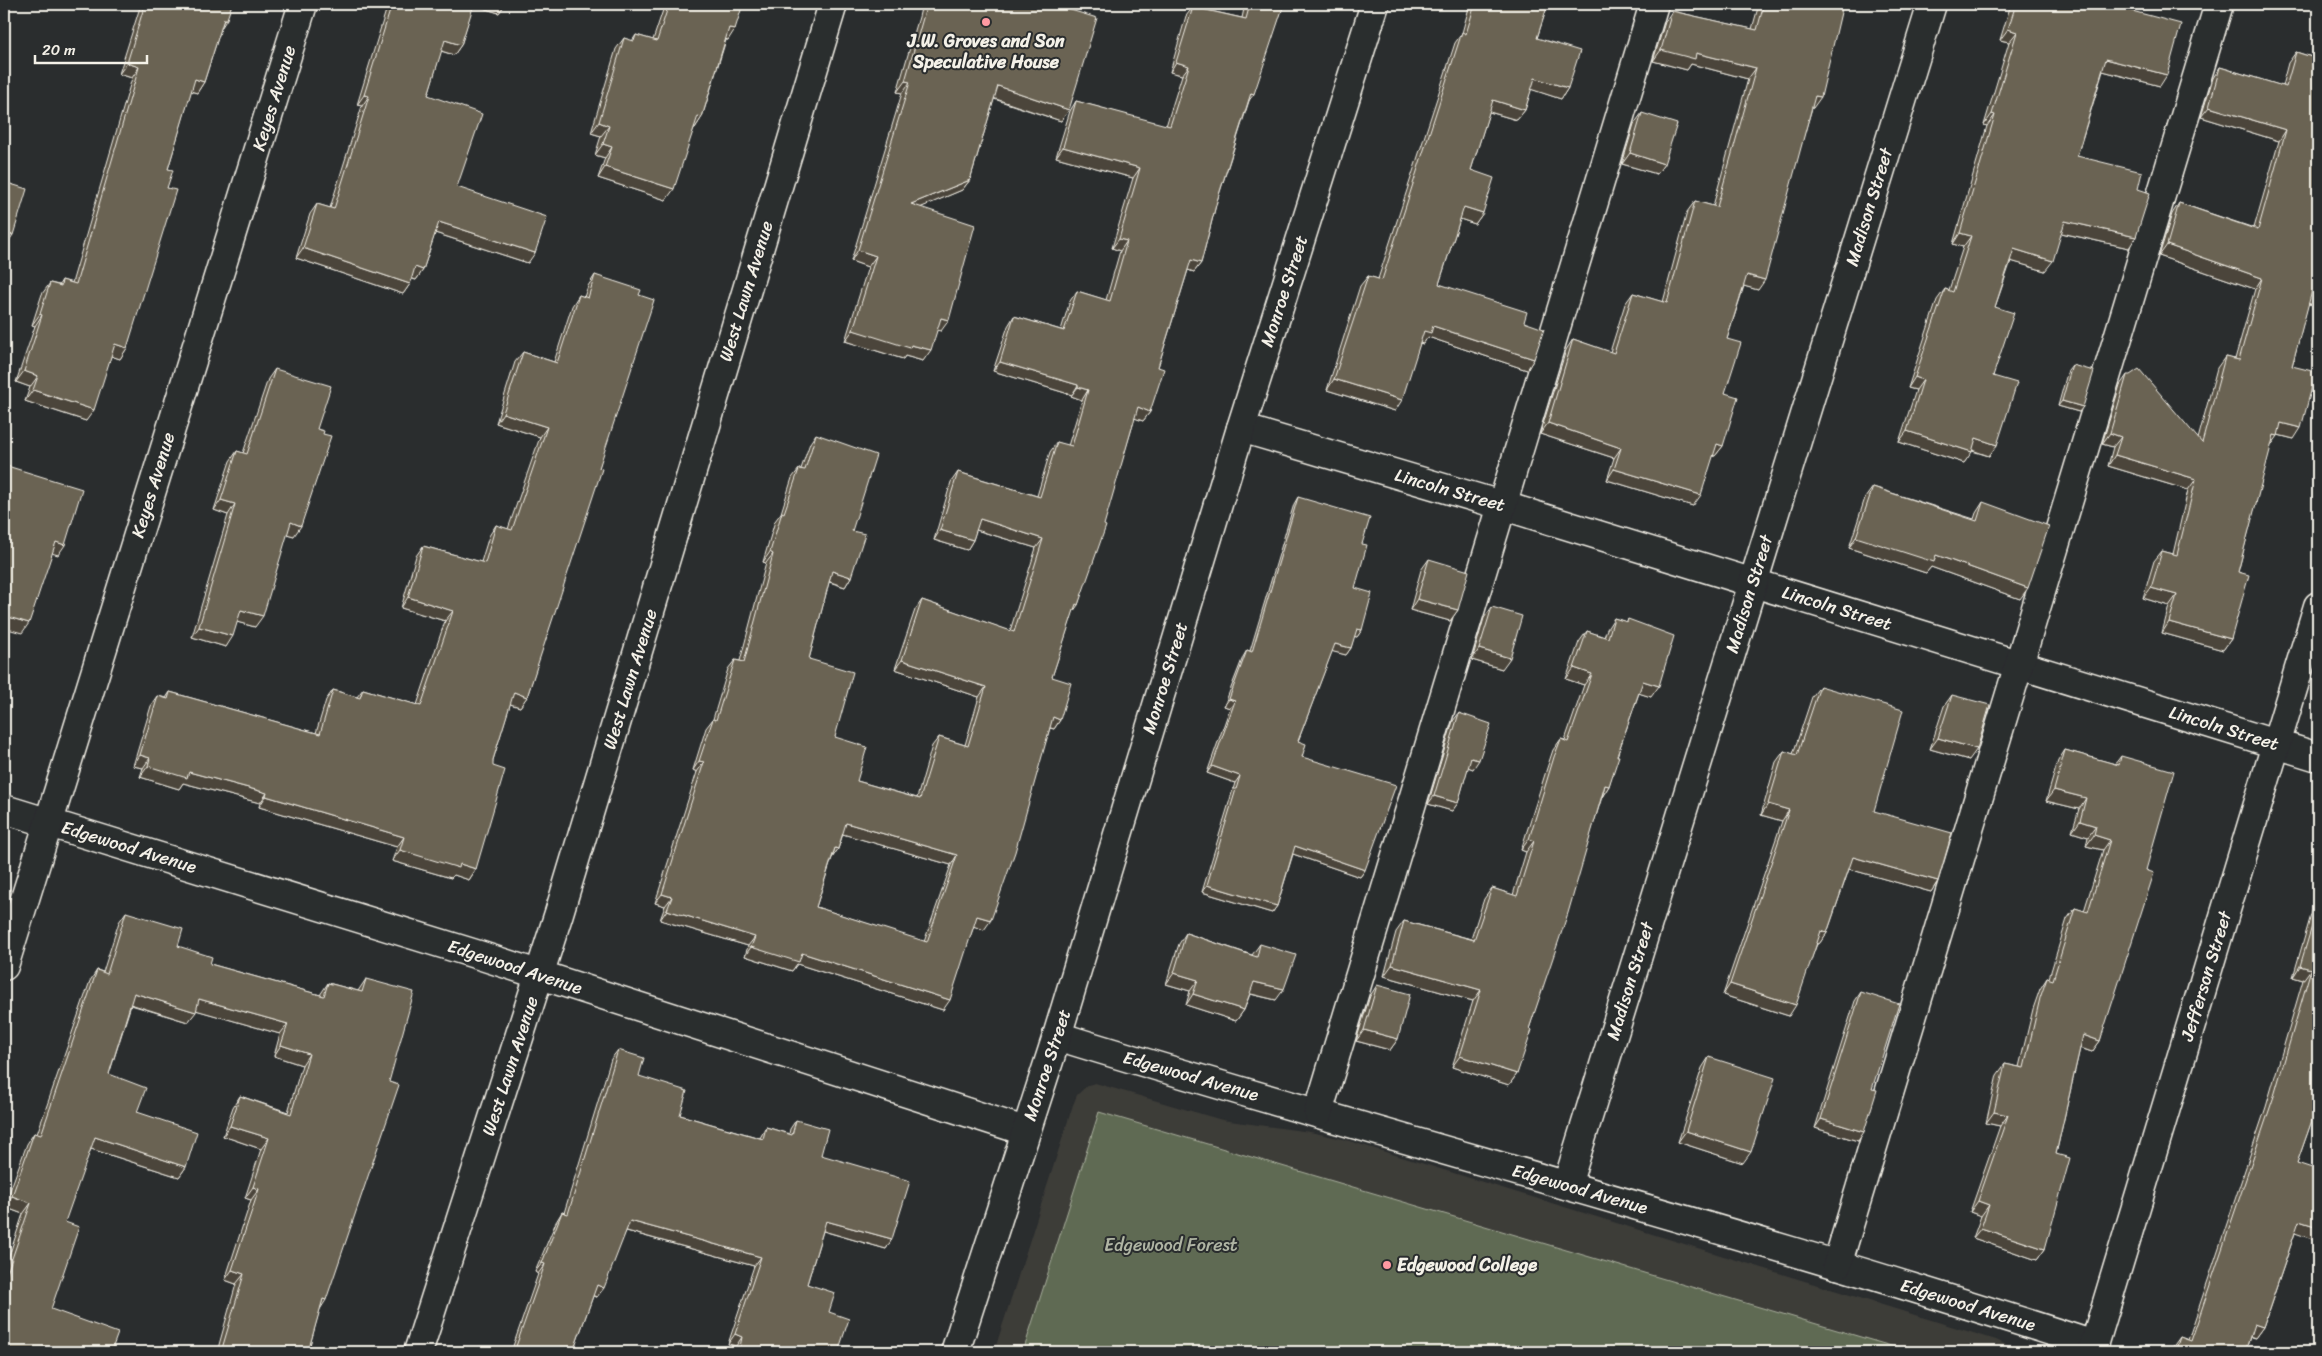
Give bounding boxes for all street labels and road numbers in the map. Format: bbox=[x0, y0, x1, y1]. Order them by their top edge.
street label: Keyes Avenue bbox=[243, 41, 305, 155]
street label: Madison Street bbox=[1836, 143, 1902, 270]
street label: West Lawn Avenue bbox=[709, 217, 783, 365]
street label: Monroe Street bbox=[1251, 231, 1317, 351]
street label: Keyes Avenue bbox=[122, 428, 184, 542]
street label: Lincoln Street bbox=[1391, 459, 1509, 521]
street label: Madison Street bbox=[1716, 530, 1782, 657]
street label: Lincoln Street bbox=[1778, 576, 1896, 640]
street label: West Lawn Avenue bbox=[593, 605, 667, 753]
street label: Monroe Street bbox=[1133, 618, 1197, 738]
street label: Lincoln Street bbox=[2165, 696, 2283, 760]
street label: Edgewood Avenue bbox=[57, 811, 201, 883]
street label: Jefferson Street bbox=[2171, 906, 2241, 1046]
street label: Madison Street bbox=[1597, 917, 1663, 1044]
street label: Edgewood Avenue bbox=[443, 930, 587, 1004]
street label: West Lawn Avenue bbox=[472, 992, 548, 1140]
street label: Monroe Street bbox=[1014, 1005, 1080, 1125]
street label: Edgewood Avenue bbox=[1119, 1041, 1263, 1111]
street label: Edgewood Avenue bbox=[1508, 1154, 1652, 1224]
street label: Edgewood Avenue bbox=[1896, 1269, 2040, 1341]

